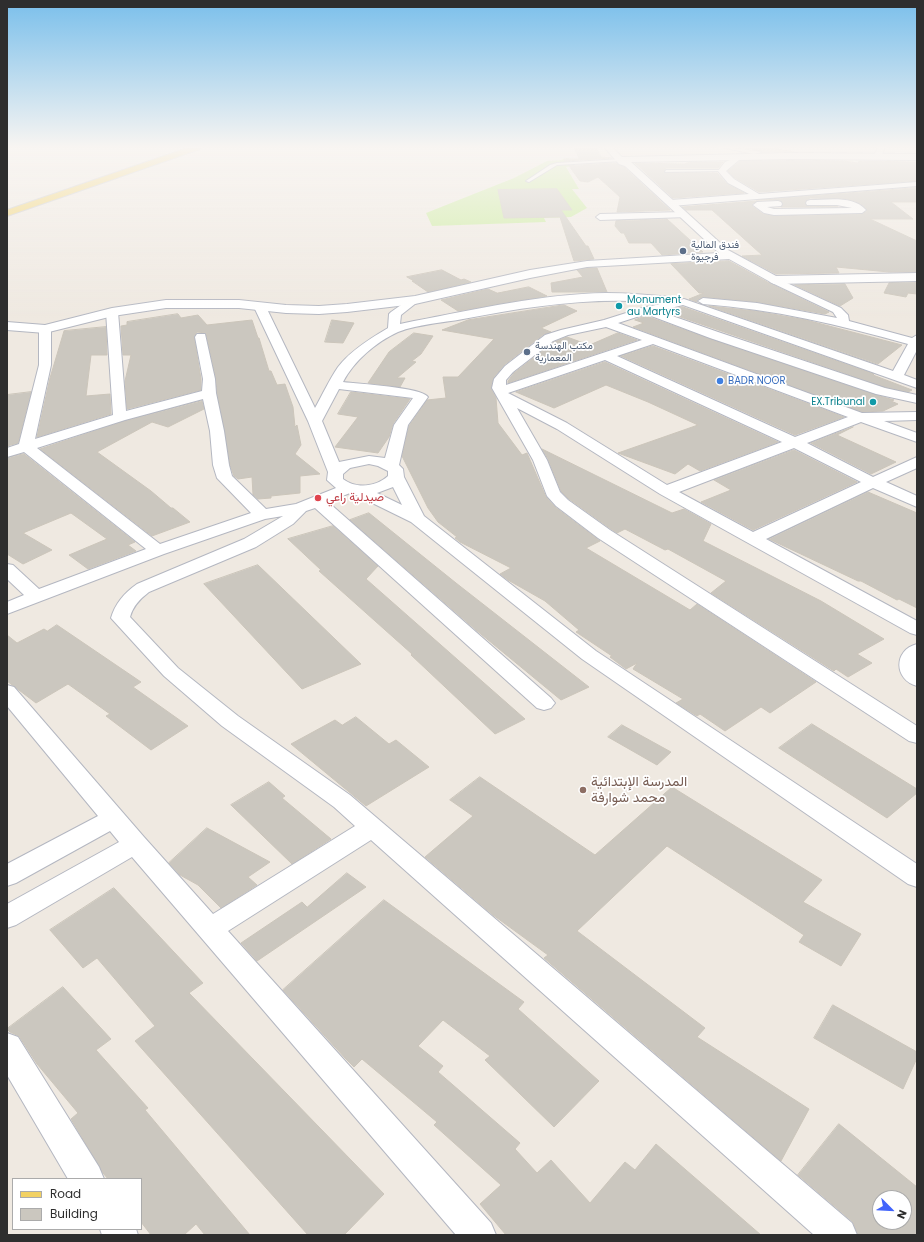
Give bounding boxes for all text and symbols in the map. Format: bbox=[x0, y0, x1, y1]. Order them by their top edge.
place label: فندق المالية فرجيوة bbox=[691, 239, 739, 262]
marker: فندق المالية فرجيوة bbox=[678, 246, 688, 256]
place label: Monument au Martyrs bbox=[627, 294, 681, 318]
marker: Monument au Martyrs bbox=[614, 301, 624, 311]
place label: مكتب الهندسة المعمارية bbox=[535, 340, 593, 364]
marker: مكتب الهندسة المعمارية bbox=[522, 347, 532, 357]
place label: BADR NOOR bbox=[728, 375, 786, 387]
marker: BADR NOOR bbox=[715, 376, 725, 386]
place label: EX.Tribunal bbox=[811, 396, 865, 408]
marker: EX.Tribunal bbox=[868, 397, 878, 407]
place label: صيدلية راعي bbox=[326, 491, 384, 505]
marker: صيدلية راعي bbox=[313, 493, 323, 503]
place label: المدرسة الإبتدائية محمد شوارفة bbox=[591, 774, 687, 806]
marker: المدرسة الإبتدائية محمد شوارفة bbox=[578, 785, 588, 795]
legend bbox=[12, 1178, 142, 1230]
text: Road bbox=[50, 1185, 81, 1202]
north arrow bbox=[872, 1190, 912, 1230]
text: Building bbox=[50, 1205, 98, 1222]
text: N bbox=[893, 1207, 911, 1222]

